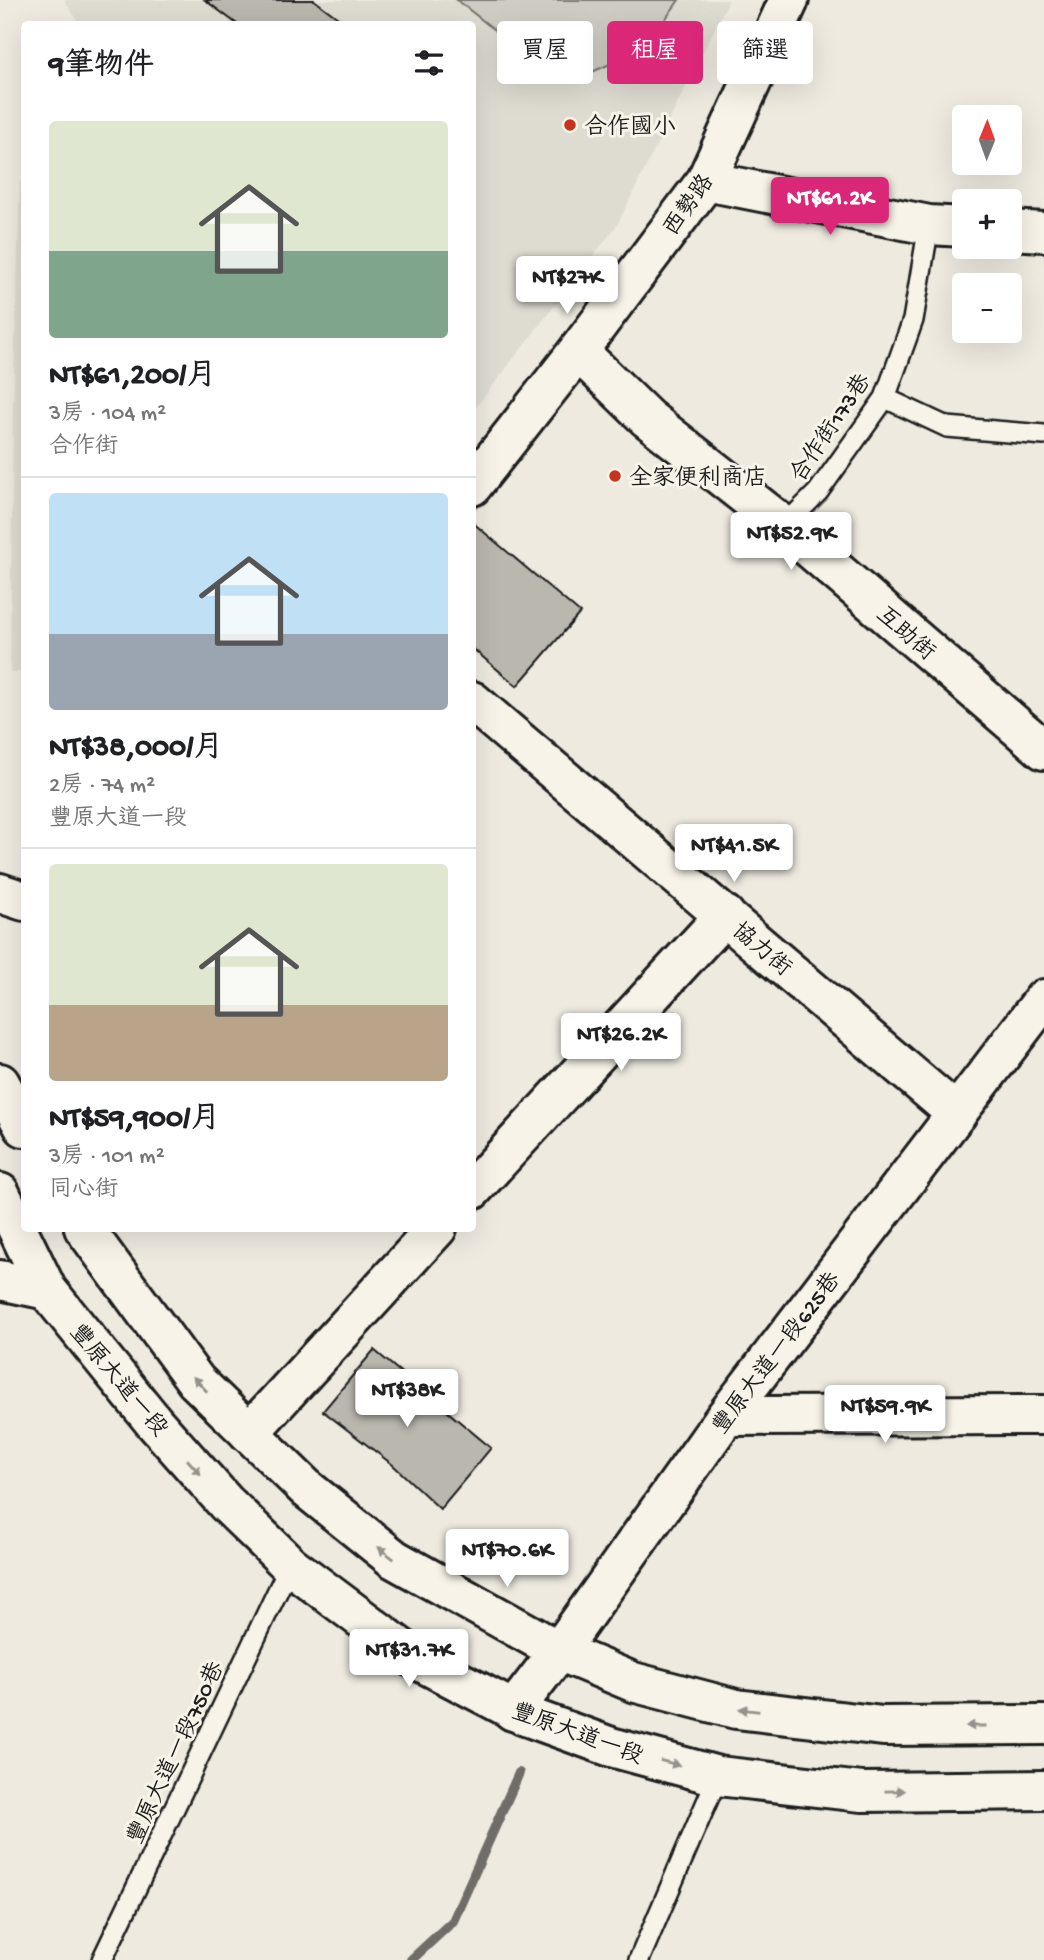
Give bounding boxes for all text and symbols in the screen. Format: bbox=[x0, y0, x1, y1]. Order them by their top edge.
chip: 買屋 bbox=[497, 21, 593, 84]
chip: 租屋 bbox=[607, 21, 703, 84]
chip: 篩選 bbox=[717, 21, 813, 84]
icon: filters bbox=[410, 44, 448, 82]
text: 9筆物件 bbox=[49, 50, 154, 85]
north arrow bbox=[952, 105, 1022, 175]
map controls bbox=[952, 105, 1022, 343]
place label: 合作國小 bbox=[584, 114, 676, 142]
marker: 合作國小 bbox=[562, 117, 578, 133]
icon: home bbox=[186, 166, 312, 292]
street label: 西勢路 bbox=[658, 169, 721, 242]
pin: NT$61.2K bbox=[758, 177, 902, 237]
text: NT$61.2K bbox=[787, 186, 873, 213]
button: + bbox=[952, 189, 1022, 259]
pin: NT$27K bbox=[510, 256, 624, 316]
text: NT$27K bbox=[532, 265, 602, 292]
button: − bbox=[952, 273, 1022, 343]
text: NT$61,200/月 bbox=[49, 360, 216, 395]
street label: 合作街173巷 bbox=[785, 368, 879, 488]
text: 3房 · 104 m² bbox=[49, 401, 166, 428]
text: 合作街 bbox=[49, 434, 118, 461]
place label: 全家便利商店 bbox=[629, 465, 767, 493]
marker: 全家便利商店 bbox=[607, 468, 623, 484]
pin: NT$52.9K bbox=[719, 512, 863, 572]
text: NT$52.9K bbox=[747, 521, 835, 548]
icon: home bbox=[186, 538, 312, 664]
street label: 互助街 bbox=[870, 601, 940, 667]
text: NT$38,000/月 bbox=[49, 732, 223, 767]
text: 2房 · 74 m² bbox=[49, 773, 155, 800]
text: 豐原大道一段 bbox=[49, 806, 187, 833]
pin: NT$41.5K bbox=[662, 824, 806, 884]
text: NT$41.5K bbox=[691, 833, 777, 860]
icon: home bbox=[186, 909, 312, 1035]
street label: 協力街 bbox=[726, 917, 796, 983]
pin: NT$26.2K bbox=[549, 1014, 693, 1073]
text: NT$26.2K bbox=[577, 1022, 665, 1049]
text: NT$59,900/月 bbox=[49, 1103, 220, 1138]
text: 3房 · 101 m² bbox=[49, 1144, 165, 1171]
text: 同心街 bbox=[49, 1177, 118, 1204]
street label: 豐原大道一段625巷 bbox=[707, 1266, 848, 1441]
street label: 豐原大道一段 bbox=[63, 1319, 173, 1443]
pin: NT$38K bbox=[350, 1370, 464, 1429]
one-way arrow bbox=[192, 1376, 208, 1393]
text: NT$38K bbox=[371, 1378, 443, 1405]
pin: NT$59.9K bbox=[813, 1386, 957, 1445]
text: NT$59.9K bbox=[840, 1394, 930, 1421]
one-way arrow bbox=[186, 1458, 202, 1476]
pin: NT$70.6K bbox=[435, 1530, 579, 1589]
text: NT$70.6K bbox=[462, 1538, 552, 1565]
one-way arrow bbox=[377, 1546, 395, 1560]
pin: NT$31.7K bbox=[337, 1630, 481, 1689]
text: NT$31.7K bbox=[365, 1638, 453, 1665]
street label: 豐原大道一段750巷 bbox=[122, 1657, 232, 1849]
street label: 豐原大道一段 bbox=[507, 1698, 647, 1772]
one-way arrow bbox=[738, 1705, 760, 1716]
one-way arrow bbox=[965, 1720, 987, 1732]
one-way arrow bbox=[659, 1758, 681, 1769]
one-way arrow bbox=[884, 1785, 906, 1797]

